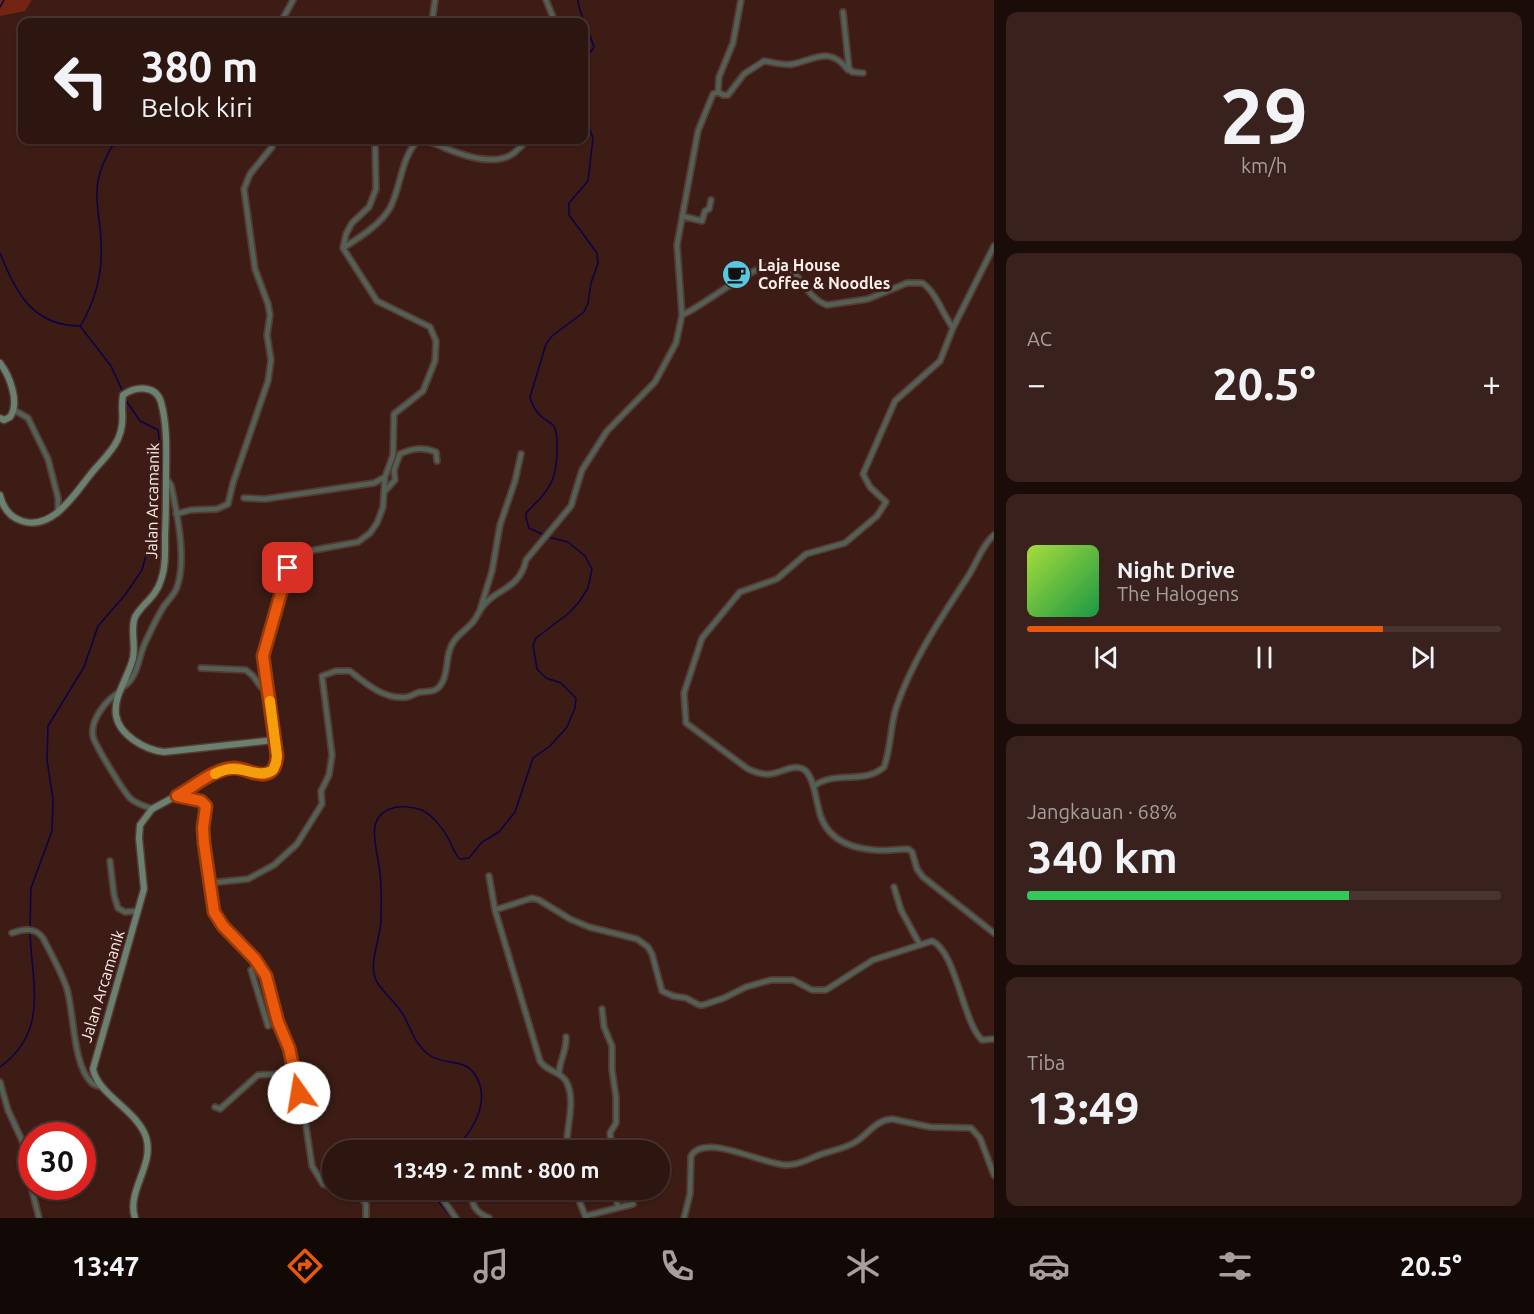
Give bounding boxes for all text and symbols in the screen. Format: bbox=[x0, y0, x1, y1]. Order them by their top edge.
icon: left bbox=[42, 42, 120, 120]
text: 380 m bbox=[141, 43, 258, 90]
text: 29 bbox=[1220, 71, 1308, 159]
text: Belok kiri bbox=[141, 92, 253, 122]
text: km/h bbox=[1241, 154, 1287, 177]
place label: Laja House Coffee & Noodles bbox=[758, 256, 890, 292]
cafe icon: Laja House Coffee & Noodles bbox=[721, 258, 753, 290]
text: AC bbox=[1027, 327, 1052, 350]
text: 20.5° bbox=[1212, 358, 1316, 409]
text: − bbox=[1027, 365, 1046, 402]
text: + bbox=[1482, 365, 1501, 402]
street label: Jalan Arcamanik bbox=[142, 443, 162, 559]
pin bbox=[262, 542, 313, 593]
icon: arrive bbox=[271, 551, 304, 584]
text: Night Drive bbox=[1117, 557, 1235, 582]
text: The Halogens bbox=[1117, 582, 1239, 605]
icon: previous bbox=[1090, 641, 1123, 674]
icon: pause bbox=[1248, 641, 1281, 674]
icon: next bbox=[1406, 641, 1439, 674]
text: Jangkauan · 68% bbox=[1027, 800, 1177, 823]
text: 340 km bbox=[1027, 831, 1178, 882]
street label: Jalan Arcamanik bbox=[76, 928, 128, 1044]
text: Tiba bbox=[1027, 1051, 1065, 1074]
position arrow bbox=[267, 1061, 331, 1125]
text: 13:49 bbox=[1027, 1082, 1140, 1133]
speed limit sign: 30 bbox=[18, 1122, 96, 1200]
text: 13:49 · 2 mnt · 800 m bbox=[392, 1157, 600, 1182]
icon: directions bbox=[284, 1245, 326, 1287]
icon: music bbox=[470, 1245, 512, 1287]
icon: phone bbox=[656, 1245, 698, 1287]
icon: climate bbox=[842, 1245, 884, 1287]
icon: car bbox=[1028, 1245, 1070, 1287]
icon: filters bbox=[1214, 1245, 1256, 1287]
text: 13:47 bbox=[72, 1251, 140, 1281]
text: 20.5° bbox=[1400, 1251, 1462, 1281]

